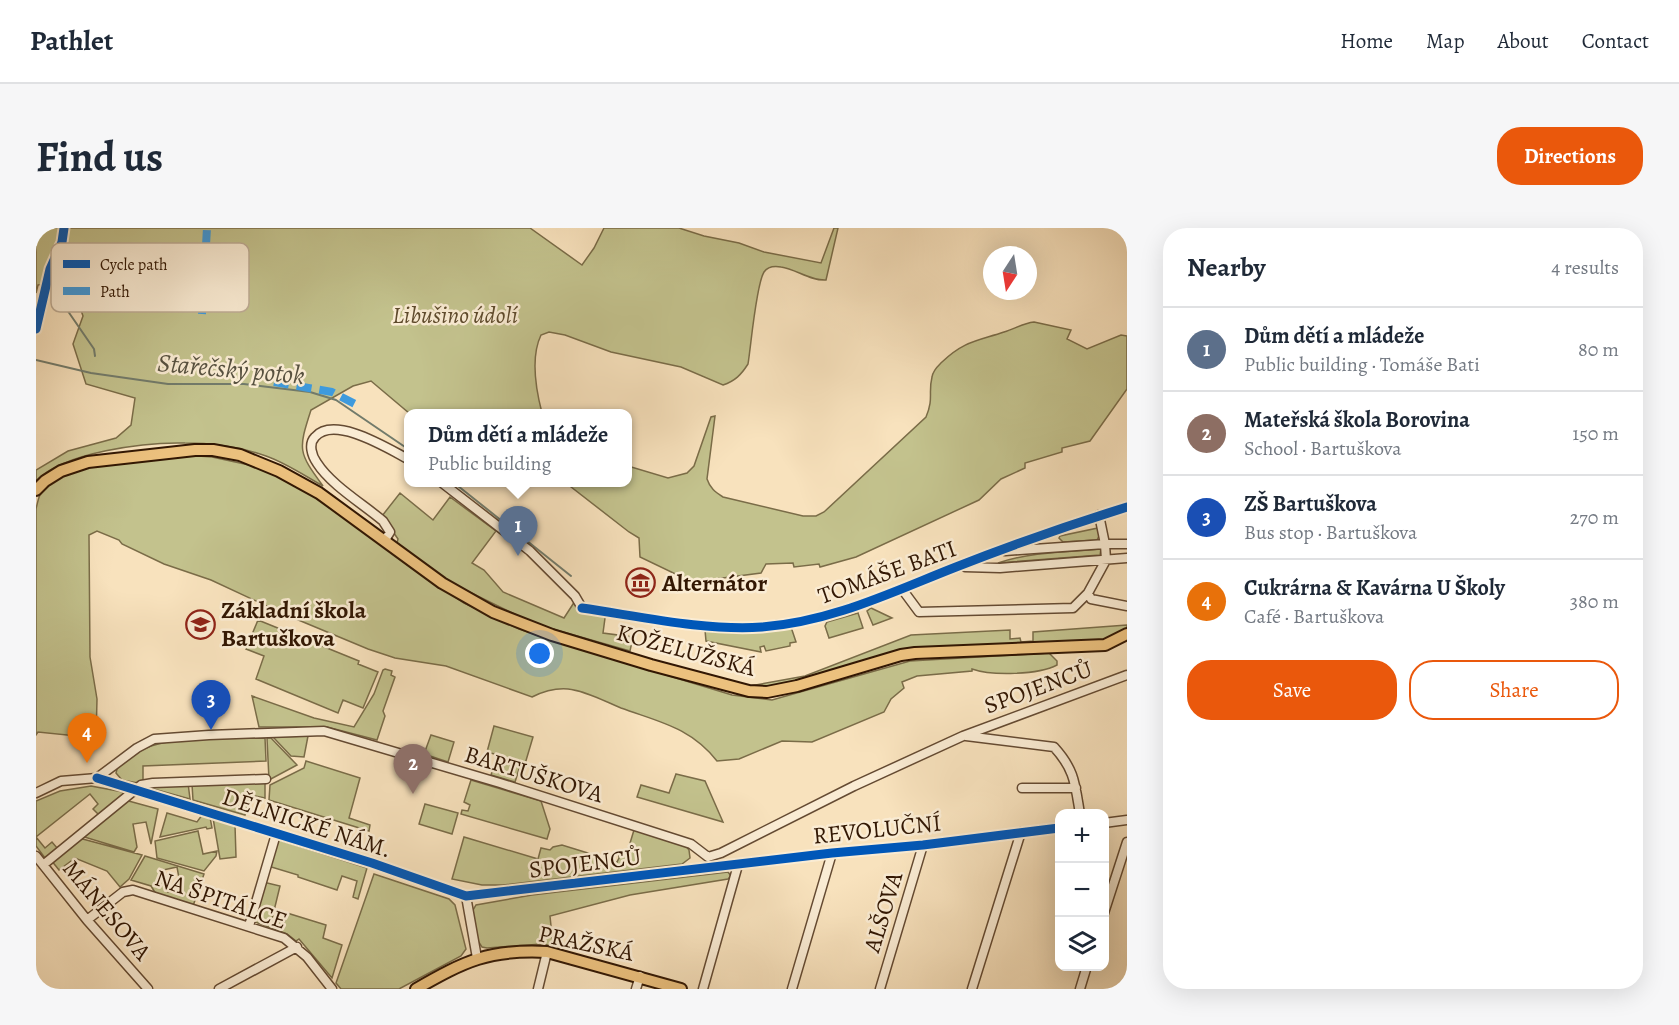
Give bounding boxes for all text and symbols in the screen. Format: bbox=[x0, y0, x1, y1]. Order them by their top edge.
text: Pathlet bbox=[30, 22, 113, 60]
text: Home bbox=[1340, 27, 1393, 55]
text: Map bbox=[1426, 27, 1464, 55]
text: About bbox=[1497, 27, 1549, 55]
text: Contact bbox=[1582, 27, 1649, 55]
button: Directions bbox=[1497, 127, 1643, 185]
text: Find us bbox=[36, 128, 163, 185]
legend bbox=[51, 243, 249, 312]
north arrow bbox=[983, 246, 1037, 300]
text: Nearby bbox=[1187, 250, 1266, 285]
text: Cycle path bbox=[100, 254, 168, 276]
text: 4 results bbox=[1551, 254, 1619, 281]
text: Path bbox=[100, 281, 130, 303]
park label: Libušino údolí bbox=[392, 299, 518, 331]
text: Dům dětí a mládeže bbox=[1244, 321, 1425, 351]
text: 1 bbox=[1203, 336, 1210, 363]
text: 80 m bbox=[1578, 336, 1619, 363]
water label: Stařečský potok bbox=[156, 345, 306, 393]
text: Public building · Tomáše Bati bbox=[1244, 351, 1480, 378]
text: Mateřská škola Borovina bbox=[1244, 405, 1470, 435]
popup bbox=[404, 409, 632, 487]
text: Dům dětí a mládeže bbox=[428, 420, 608, 450]
text: 2 bbox=[1202, 420, 1211, 447]
text: 150 m bbox=[1572, 420, 1619, 447]
text: School · Bartuškova bbox=[1244, 435, 1402, 462]
text: Public building bbox=[428, 450, 552, 477]
text: ZŠ Bartuškova bbox=[1244, 489, 1377, 519]
text: 3 bbox=[1202, 504, 1211, 531]
text: 270 m bbox=[1570, 504, 1619, 531]
pin: 1 bbox=[498, 506, 538, 556]
text: Bus stop · Bartuškova bbox=[1244, 519, 1417, 546]
street label: TOMÁŠE BATI bbox=[813, 532, 961, 612]
museum icon: Alternátor bbox=[625, 567, 657, 599]
place label: Alternátor bbox=[661, 567, 767, 599]
text: Cukrárna & Kavárna U Školy bbox=[1244, 573, 1505, 603]
text: 4 bbox=[1202, 588, 1211, 615]
text: 380 m bbox=[1570, 588, 1619, 615]
place label: Základní škola Bartuškova bbox=[221, 594, 367, 654]
text: Café · Bartuškova bbox=[1244, 603, 1384, 630]
school or university icon: Základní škola Bartuškova bbox=[184, 608, 216, 640]
street label: KOŽELUŽSKÁ bbox=[613, 616, 760, 684]
your location bbox=[525, 639, 554, 668]
street label: SPOJENCŮ bbox=[979, 653, 1097, 721]
button: Save bbox=[1187, 660, 1397, 720]
button: Share bbox=[1409, 660, 1619, 720]
pin: 3 bbox=[192, 680, 231, 730]
pin: 4 bbox=[68, 714, 106, 763]
street label: BARTUŠKOVA bbox=[461, 738, 608, 811]
pin: 2 bbox=[394, 744, 433, 794]
street label: DĚLNICKÉ NÁM. bbox=[218, 781, 396, 865]
street label: REVOLUČNÍ bbox=[811, 806, 943, 852]
map controls bbox=[1055, 809, 1109, 971]
button: + bbox=[1055, 809, 1109, 863]
street label: SPOJENCŮ bbox=[527, 840, 643, 886]
street label: MÁNESOVA bbox=[56, 853, 159, 968]
street label: NA ŠPITÁLCE bbox=[151, 861, 291, 937]
button: − bbox=[1055, 863, 1109, 917]
street label: ALŠOVA bbox=[855, 867, 911, 957]
street label: PRAŽSKÁ bbox=[535, 917, 638, 969]
button: layers bbox=[1055, 917, 1109, 971]

